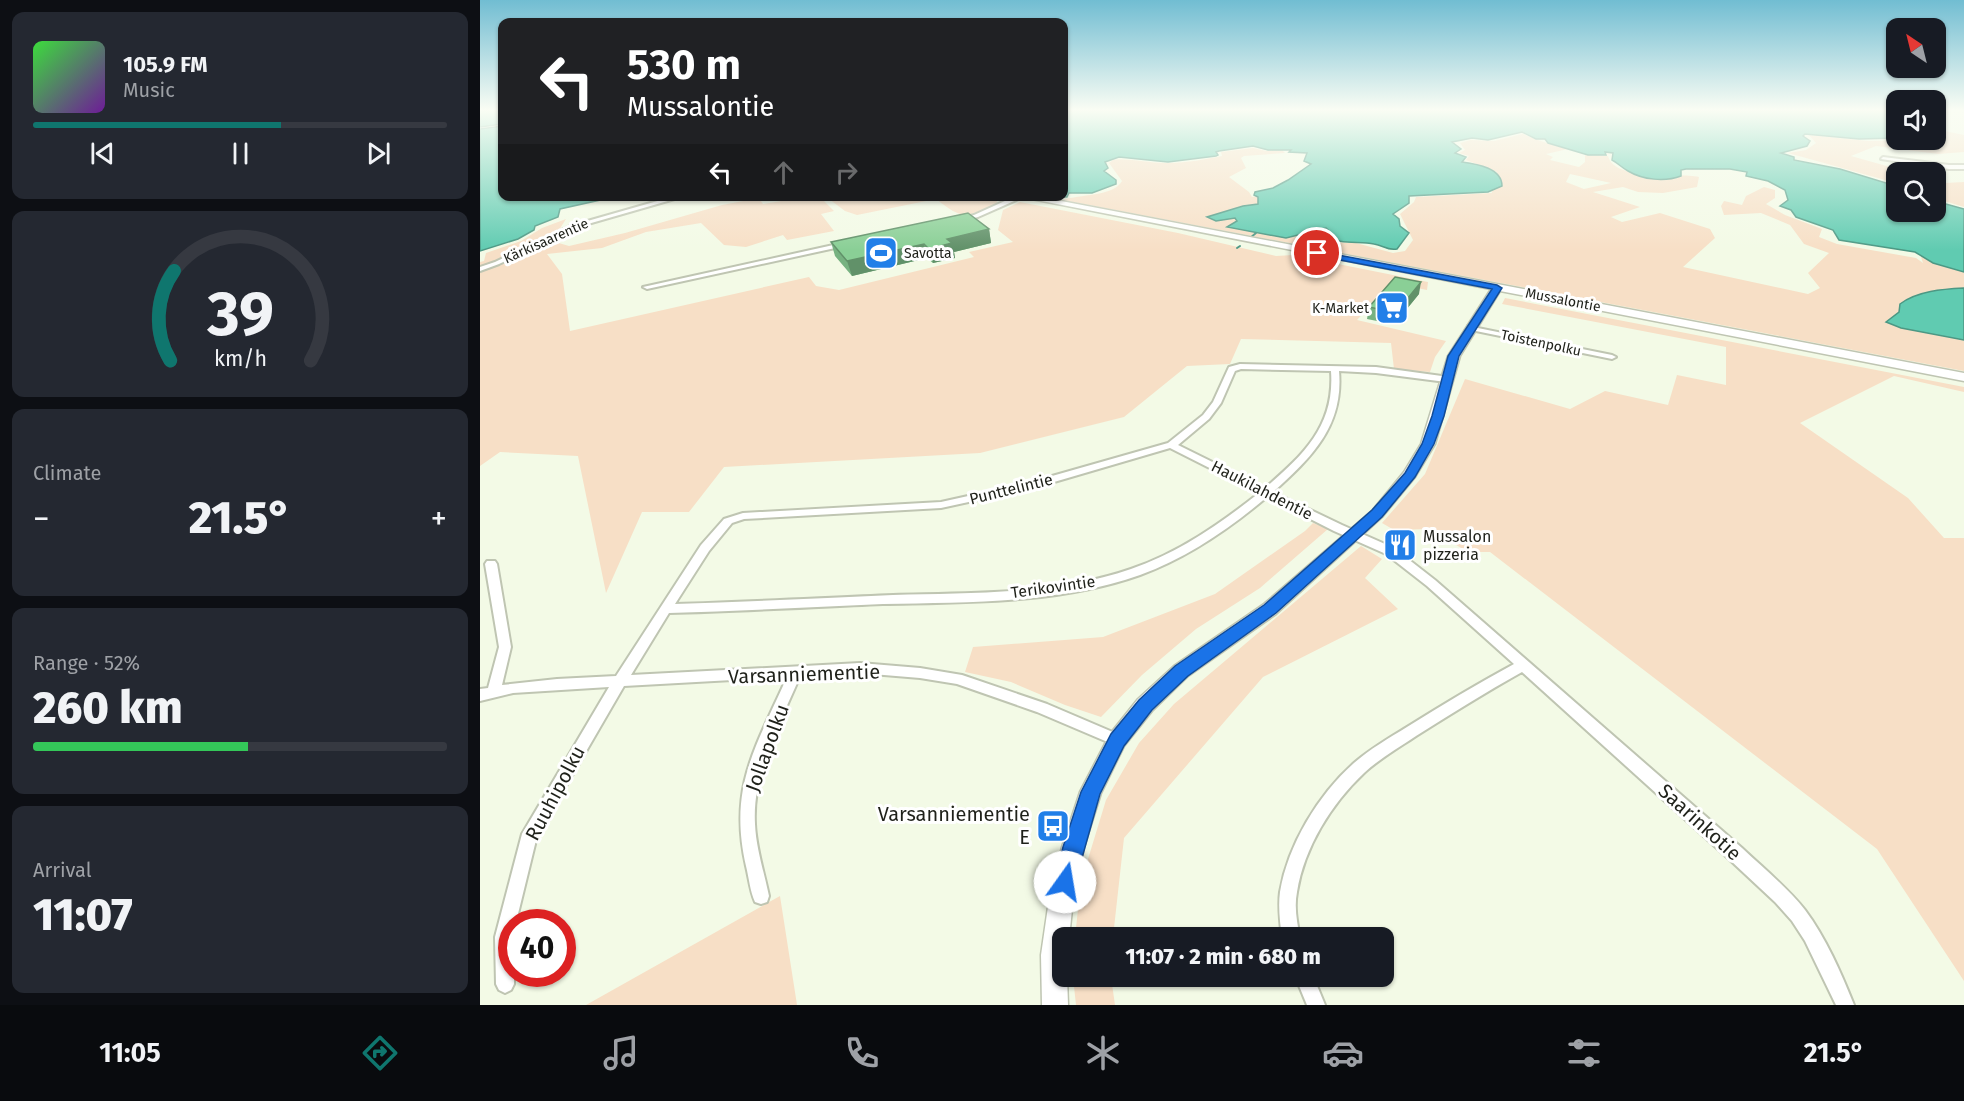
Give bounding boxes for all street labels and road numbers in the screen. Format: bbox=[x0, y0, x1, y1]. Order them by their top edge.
street label: Kärkisaarentie bbox=[501, 215, 591, 267]
street label: Mussalontie bbox=[1524, 284, 1602, 316]
street label: Toistenpolku bbox=[1499, 326, 1583, 360]
street label: Haukilahdentie bbox=[1208, 456, 1316, 524]
street label: Punttelintie bbox=[967, 469, 1055, 509]
street label: Terikovintie bbox=[1010, 572, 1096, 602]
street label: Varsanniementie bbox=[728, 659, 880, 689]
street label: Jollapolku bbox=[740, 701, 794, 795]
street label: Ruuhipolku bbox=[520, 741, 590, 845]
street label: Saarinkotie bbox=[1654, 779, 1746, 865]

